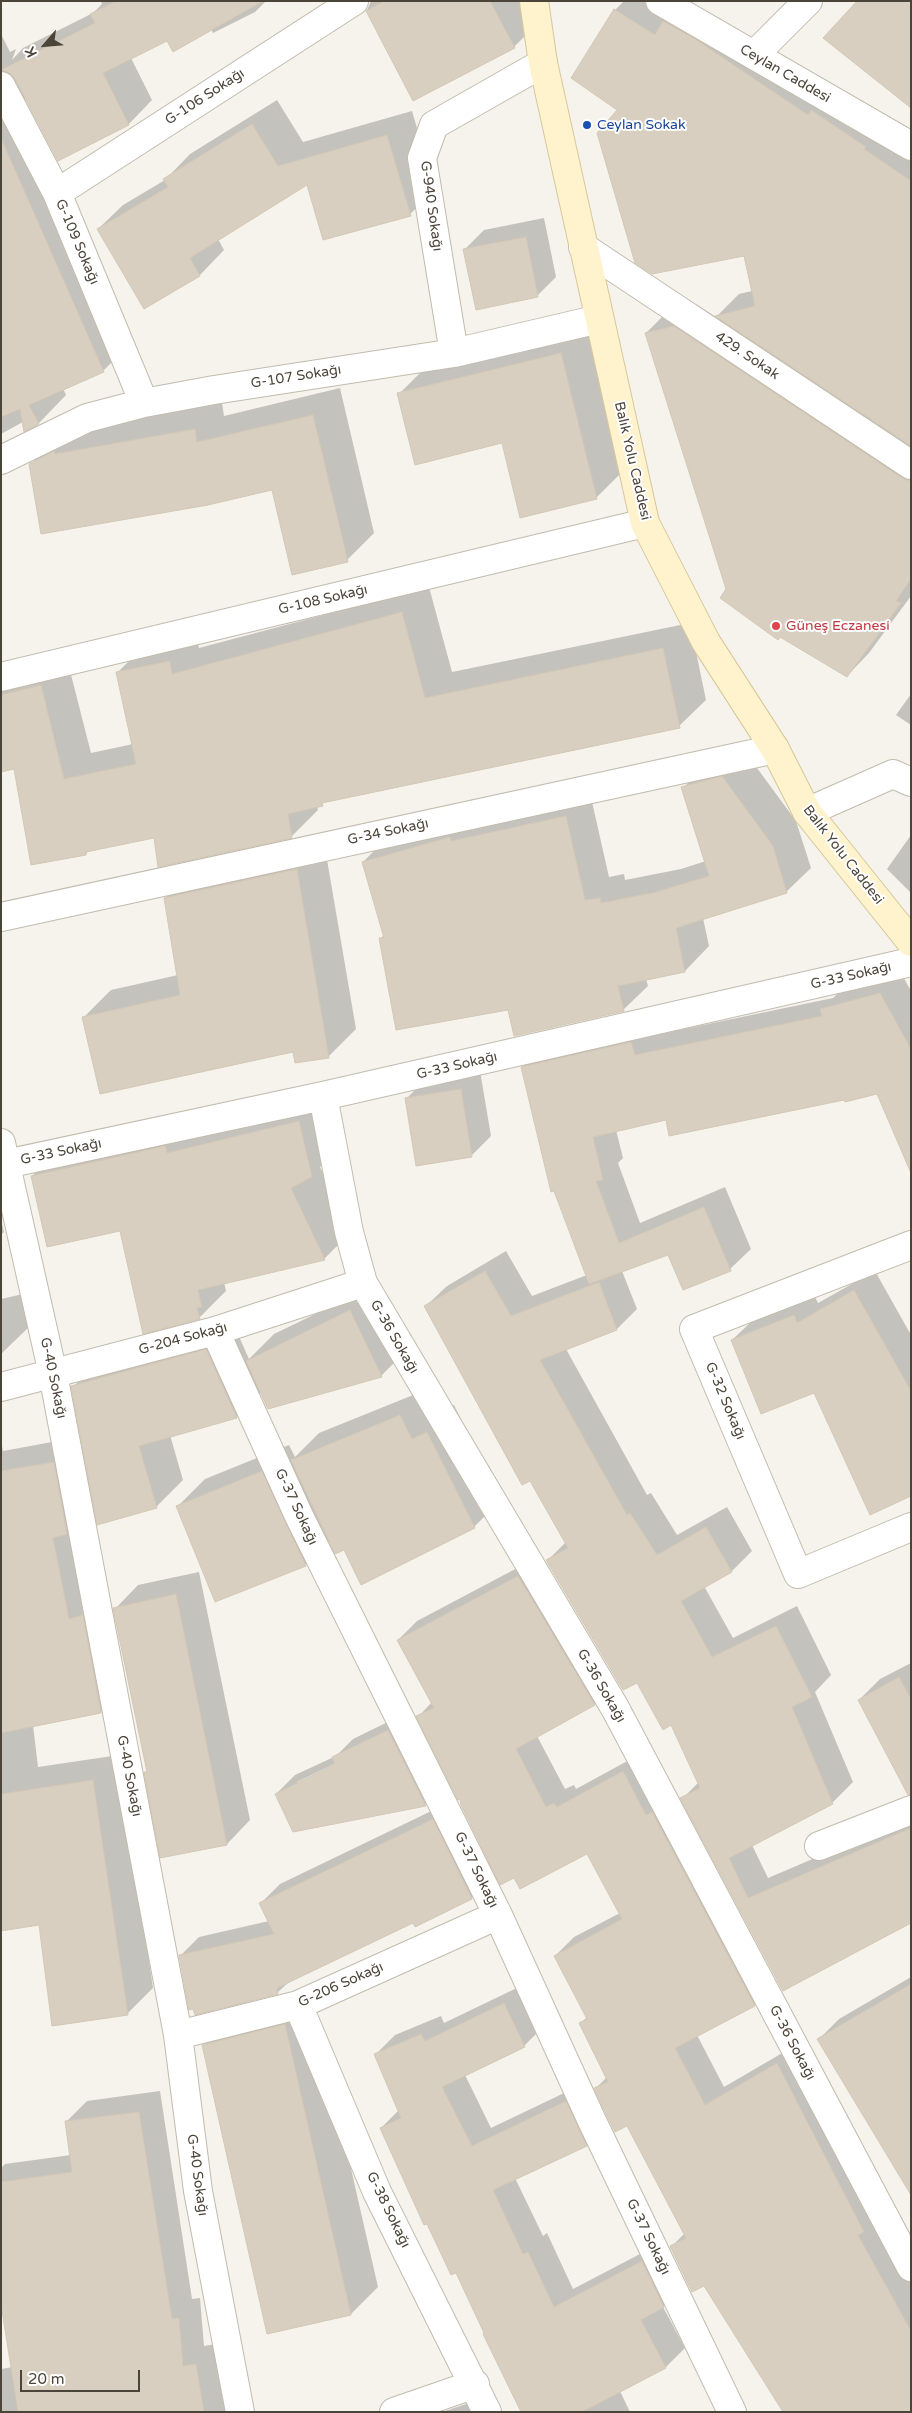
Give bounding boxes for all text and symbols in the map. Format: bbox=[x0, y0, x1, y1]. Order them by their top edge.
north arrow bbox=[20, 20, 70, 70]
street label: Ceylan Caddesi bbox=[737, 41, 833, 107]
text: K bbox=[21, 44, 41, 60]
street label: G-106 Sokağı bbox=[162, 65, 248, 129]
place label: Ceylan Sokak bbox=[597, 117, 686, 133]
marker: Ceylan Sokak bbox=[581, 119, 593, 131]
street label: G-940 Sokağı bbox=[416, 160, 446, 252]
street label: G-109 Sokağı bbox=[51, 197, 103, 287]
street label: 429. Sokak bbox=[712, 328, 782, 384]
street label: G-107 Sokağı bbox=[250, 362, 342, 392]
street label: Balık Yolu Caddesi bbox=[610, 400, 654, 522]
street label: G-108 Sokağı bbox=[277, 582, 369, 618]
place label: Güneş Eczanesi bbox=[786, 618, 890, 634]
marker: Güneş Eczanesi bbox=[770, 620, 782, 632]
street label: Balık Yolu Caddesi bbox=[799, 802, 887, 908]
street label: G-34 Sokağı bbox=[346, 815, 430, 849]
street label: G-33 Sokağı bbox=[809, 959, 893, 993]
street label: G-33 Sokağı bbox=[415, 1049, 499, 1083]
street label: G-33 Sokağı bbox=[19, 1135, 103, 1169]
street label: G-36 Sokağı bbox=[366, 1297, 422, 1377]
street label: G-204 Sokağı bbox=[137, 1319, 229, 1359]
street label: G-40 Sokağı bbox=[36, 1336, 70, 1420]
street label: G-32 Sokağı bbox=[701, 1360, 749, 1442]
street label: G-37 Sokağı bbox=[271, 1466, 321, 1548]
street label: G-36 Sokağı bbox=[573, 1646, 629, 1726]
street label: G-40 Sokağı bbox=[113, 1734, 145, 1818]
street label: G-37 Sokağı bbox=[450, 1829, 502, 1911]
street label: G-206 Sokağı bbox=[296, 1959, 386, 2011]
street label: G-36 Sokağı bbox=[765, 2003, 819, 2083]
street label: G-40 Sokağı bbox=[183, 2133, 211, 2217]
street label: G-38 Sokağı bbox=[362, 2169, 414, 2251]
street label: G-37 Sokağı bbox=[622, 2196, 674, 2278]
scale bar bbox=[22, 2360, 142, 2392]
text: 20 m bbox=[28, 2370, 65, 2388]

